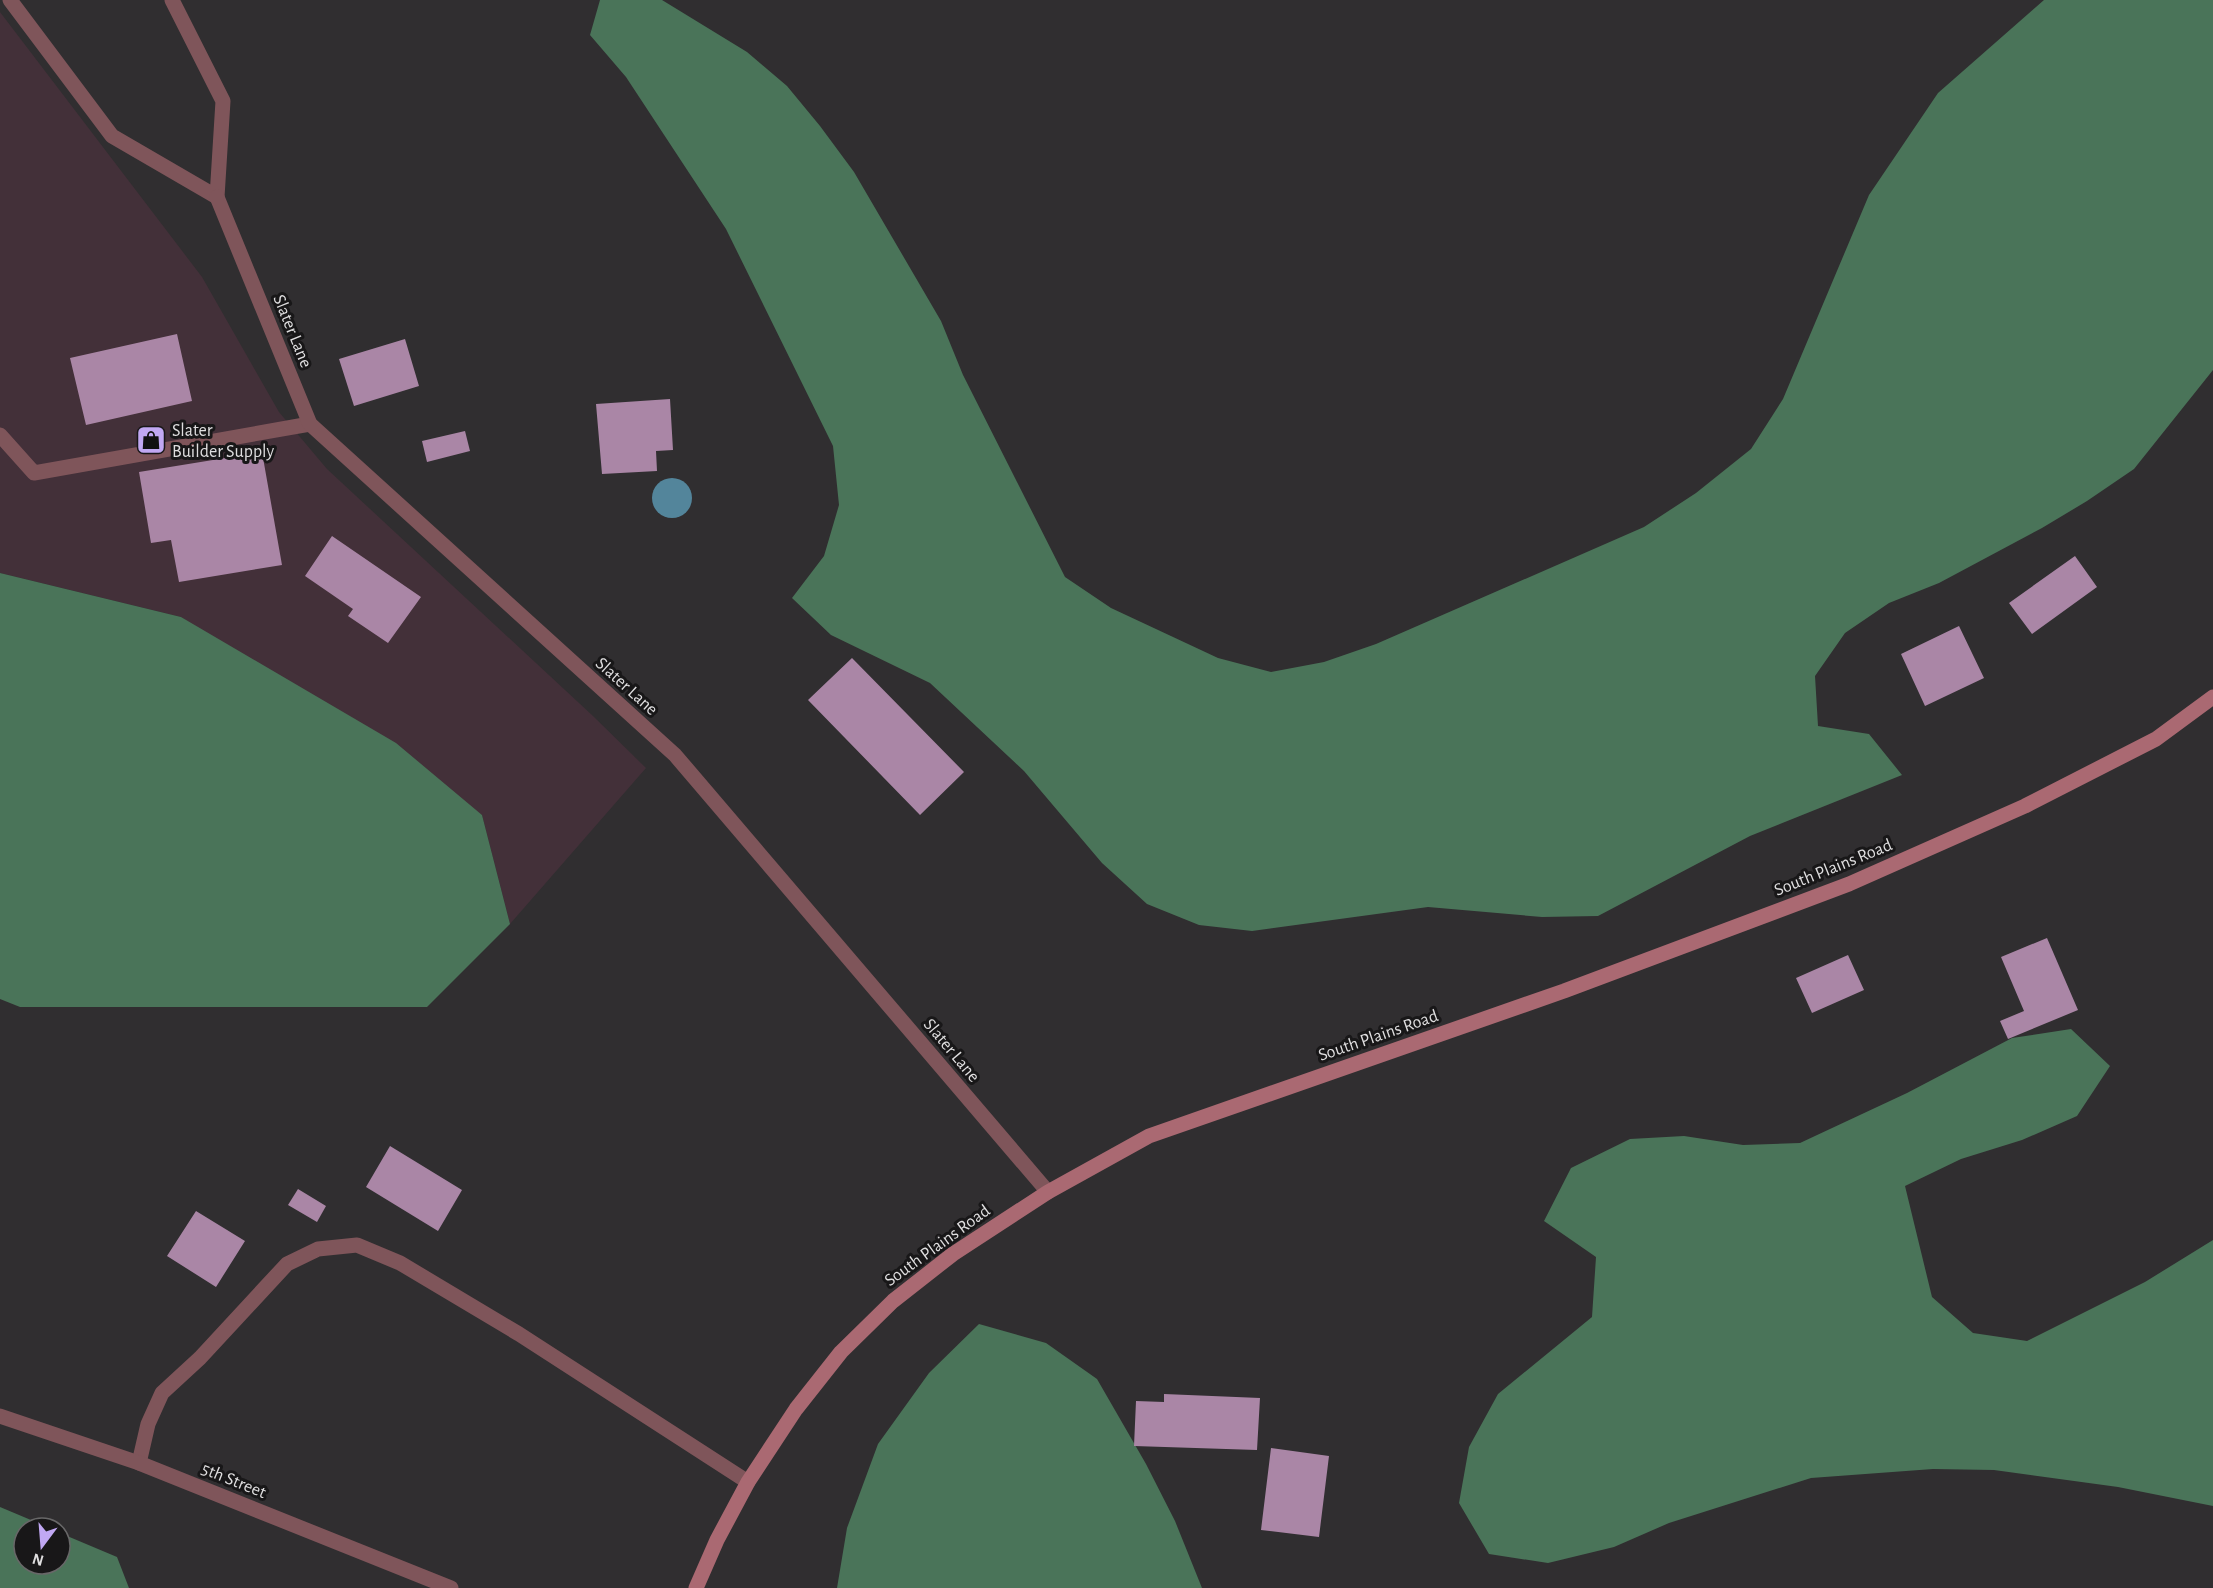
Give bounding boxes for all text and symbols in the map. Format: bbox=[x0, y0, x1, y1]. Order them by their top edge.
street label: Slater Lane bbox=[269, 292, 315, 370]
place label: Slater Builder Supply bbox=[172, 422, 274, 461]
shop icon: Slater Builder Supply bbox=[135, 424, 167, 456]
street label: Slater Lane bbox=[592, 654, 661, 719]
street label: South Plains Road bbox=[1772, 836, 1895, 900]
street label: South Plains Road bbox=[1316, 1007, 1441, 1065]
street label: Slater Lane bbox=[920, 1015, 983, 1086]
street label: South Plains Road bbox=[882, 1202, 994, 1290]
street label: 5th Street bbox=[199, 1460, 269, 1502]
north arrow bbox=[12, 1516, 72, 1576]
text: N bbox=[31, 1550, 46, 1569]

